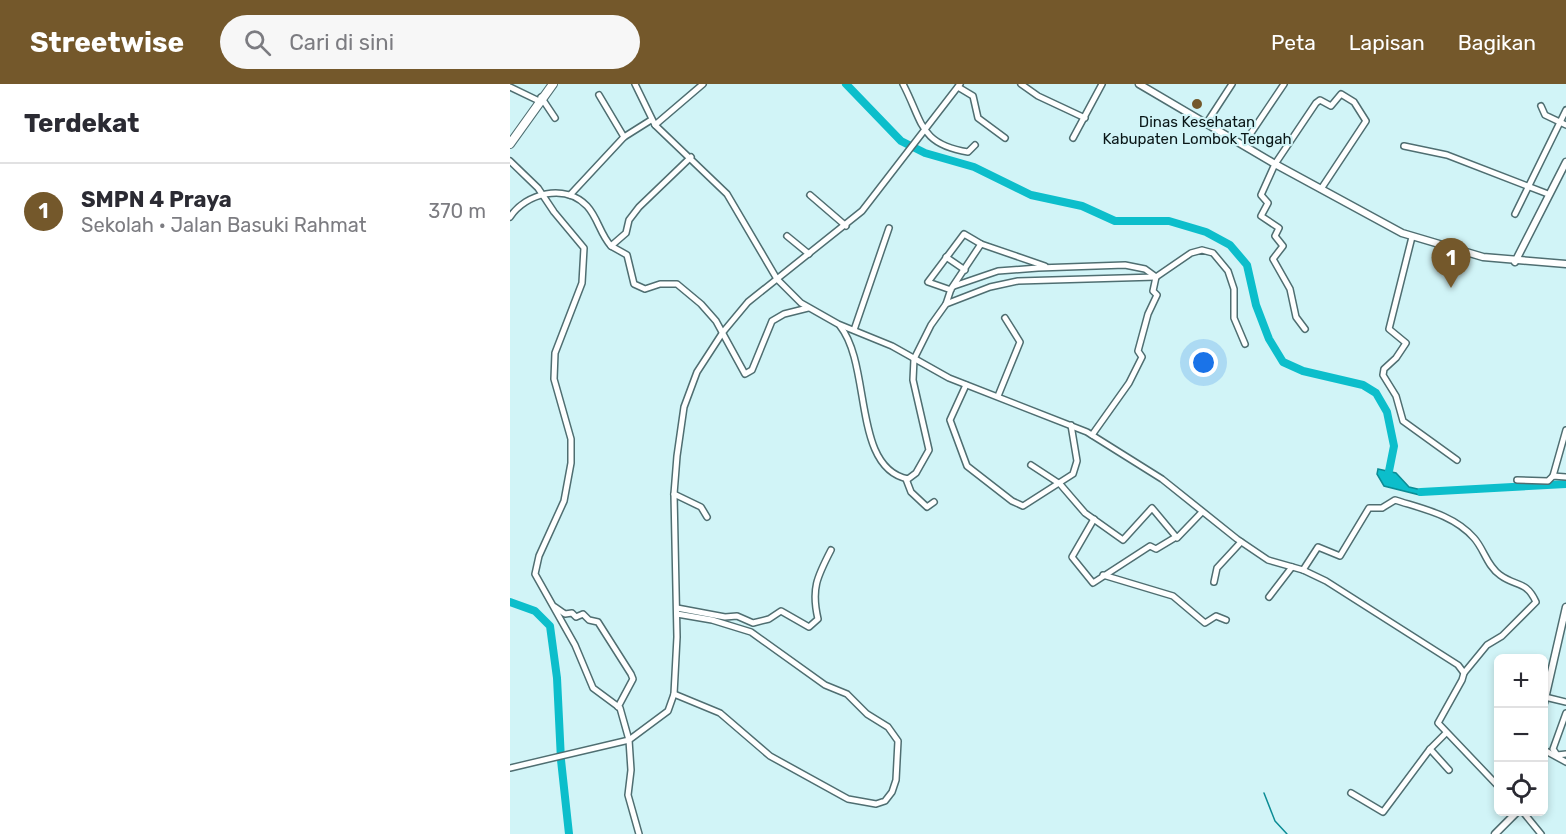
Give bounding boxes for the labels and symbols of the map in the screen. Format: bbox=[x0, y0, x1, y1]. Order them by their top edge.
marker: Dinas Kesehatan Kabupaten Lombok Tengah bbox=[1190, 97, 1204, 111]
place label: Dinas Kesehatan Kabupaten Lombok Tengah bbox=[1102, 113, 1292, 148]
pin: 1 bbox=[1432, 238, 1470, 288]
your location bbox=[1189, 348, 1218, 377]

